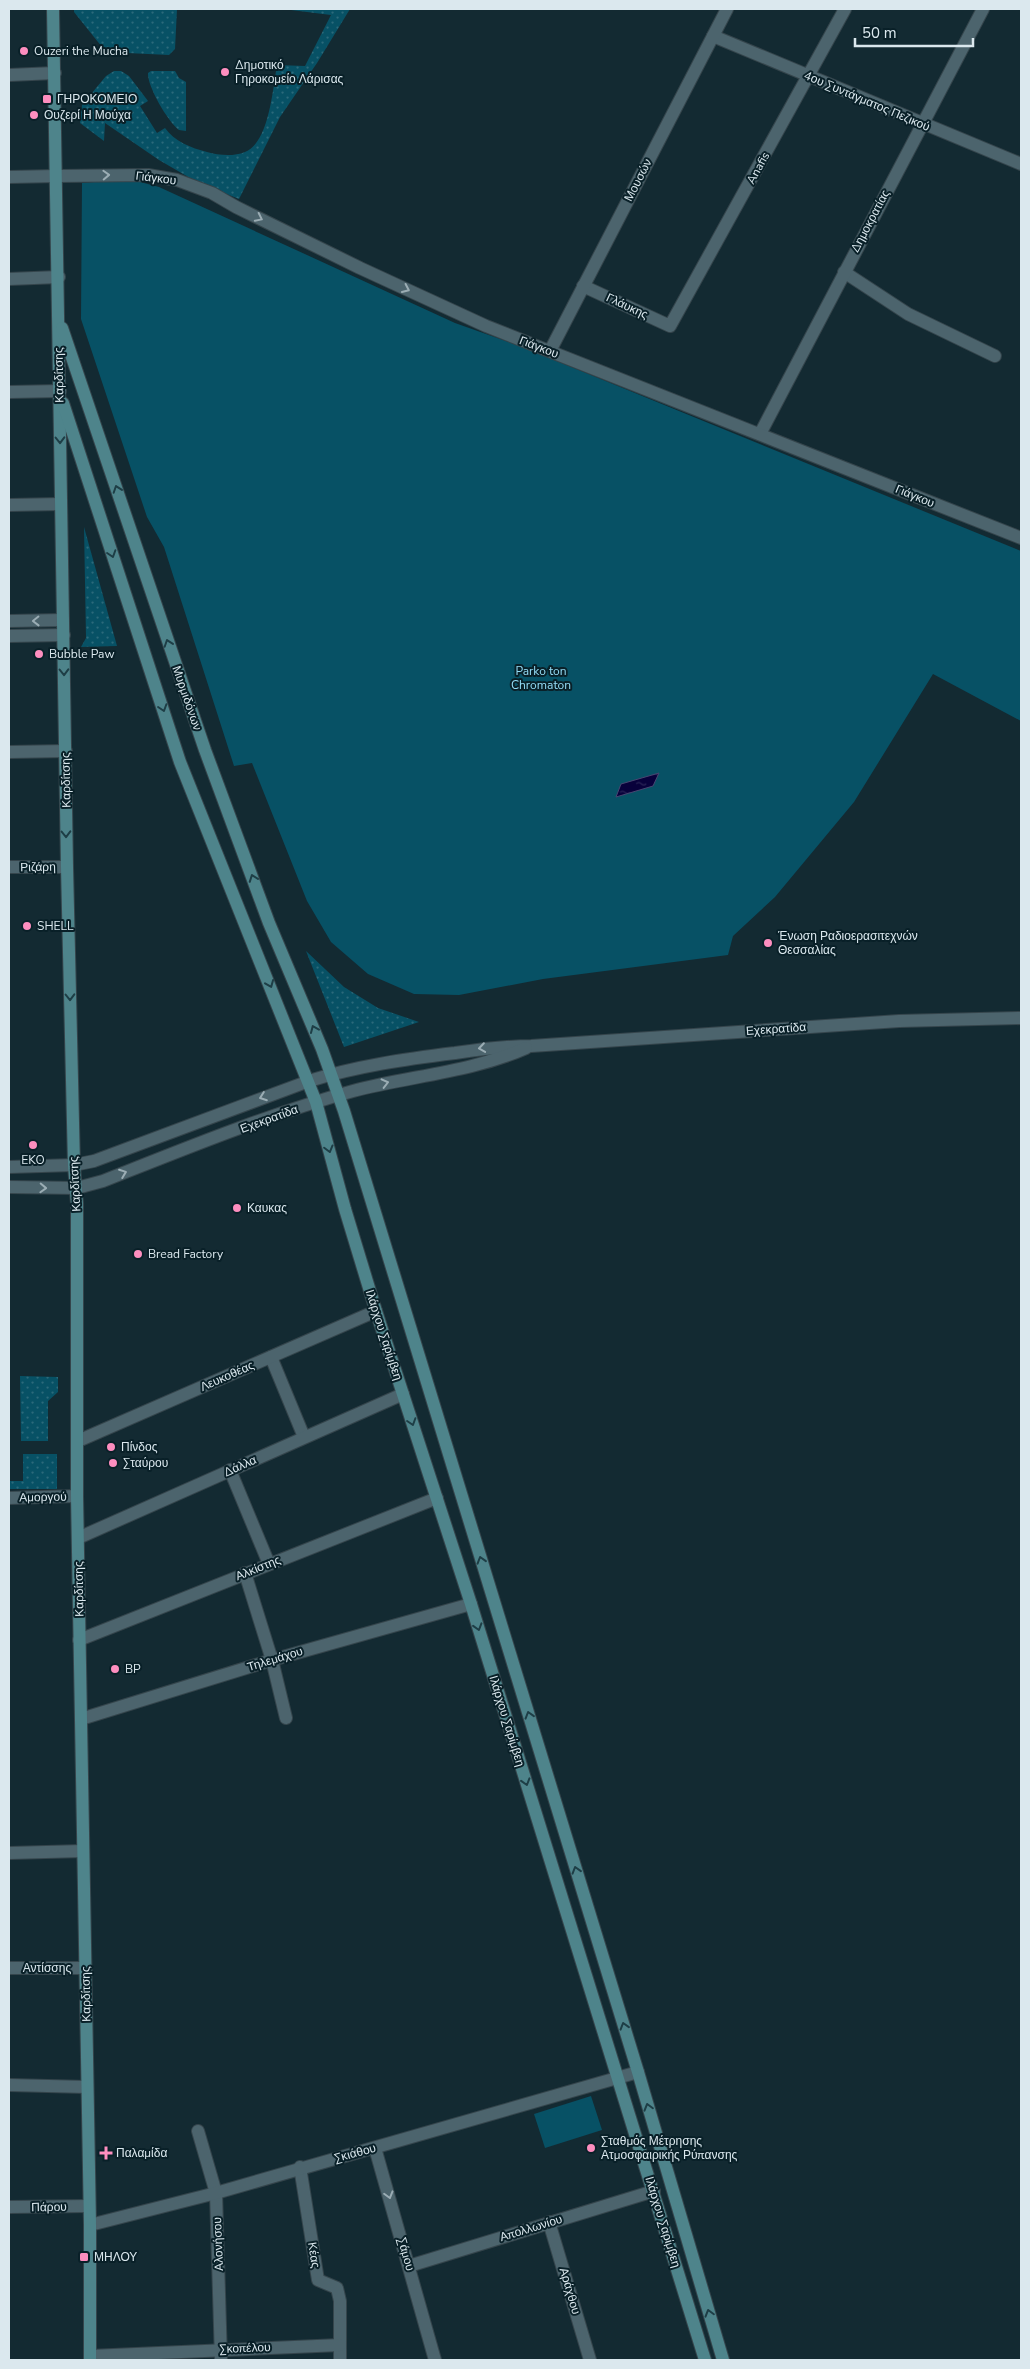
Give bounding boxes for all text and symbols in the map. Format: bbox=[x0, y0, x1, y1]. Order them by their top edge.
scale bar bbox=[855, 15, 972, 47]
text: 50 m bbox=[862, 23, 897, 43]
place label: Ouzeri the Mucha bbox=[34, 43, 128, 59]
marker: Ouzeri the Mucha bbox=[18, 45, 30, 57]
place label: Δημοτικό Γηροκομείο Λάρισας bbox=[235, 57, 344, 87]
marker: Δημοτικό Γηροκομείο Λάρισας bbox=[219, 66, 231, 78]
street label: 4ου Συντάγματος Πεζικού bbox=[802, 67, 932, 135]
place label: ΓΗΡΟΚΟΜΕΙΟ bbox=[57, 91, 137, 107]
marker: ΓΗΡΟΚΟΜΕΙΟ bbox=[41, 93, 53, 105]
place label: Ουζερί Η Μούχα bbox=[44, 107, 131, 123]
marker: Ουζερί Η Μούχα bbox=[28, 109, 40, 121]
street label: Anafis bbox=[743, 149, 773, 187]
street label: Μουσών bbox=[620, 156, 656, 204]
street label: Γιάγκου bbox=[135, 168, 177, 188]
one-way arrow bbox=[102, 170, 110, 180]
street label: Δημοκρατίας bbox=[847, 187, 893, 255]
one-way arrow bbox=[254, 212, 263, 223]
one-way arrow bbox=[401, 282, 410, 293]
street label: Γλάυκης bbox=[604, 289, 651, 323]
street label: Γιάγκου bbox=[517, 332, 561, 362]
street label: Καρδίτσης bbox=[51, 347, 67, 403]
one-way arrow bbox=[55, 436, 65, 444]
street label: Γιάγκου bbox=[893, 481, 937, 511]
one-way arrow bbox=[112, 485, 122, 494]
one-way arrow bbox=[107, 549, 117, 557]
one-way arrow bbox=[32, 615, 40, 626]
one-way arrow bbox=[164, 639, 174, 648]
place label: Bubble Paw bbox=[49, 646, 115, 662]
marker: Bubble Paw bbox=[33, 648, 45, 660]
street label: Μυρμιδόνων bbox=[168, 663, 206, 733]
park label: Parko ton Chromaton bbox=[511, 663, 571, 693]
one-way arrow bbox=[59, 668, 69, 676]
one-way arrow bbox=[157, 703, 167, 712]
street label: Καρδίτσης bbox=[58, 752, 74, 808]
one-way arrow bbox=[61, 831, 72, 839]
street label: Ριζάρη bbox=[20, 859, 56, 875]
one-way arrow bbox=[248, 875, 258, 883]
place label: SHELL bbox=[37, 918, 74, 934]
marker: SHELL bbox=[21, 920, 33, 932]
place label: Ένωση Ραδιοερασιτεχνών Θεσσαλίας bbox=[777, 928, 918, 958]
marker: Ένωση Ραδιοερασιτεχνών Θεσσαλίας bbox=[762, 937, 774, 949]
one-way arrow bbox=[263, 979, 274, 988]
one-way arrow bbox=[64, 993, 75, 1001]
street label: Εχεκρατίδα bbox=[745, 1019, 807, 1039]
one-way arrow bbox=[310, 1025, 320, 1034]
one-way arrow bbox=[478, 1042, 486, 1053]
one-way arrow bbox=[381, 1078, 390, 1089]
one-way arrow bbox=[259, 1091, 268, 1101]
street label: Εχεκρατίδα bbox=[238, 1101, 300, 1137]
marker: EKO bbox=[27, 1139, 39, 1151]
one-way arrow bbox=[323, 1145, 334, 1154]
place label: EKO bbox=[21, 1152, 45, 1168]
street label: Καρδίτσης bbox=[66, 1156, 84, 1212]
one-way arrow bbox=[118, 1169, 127, 1179]
one-way arrow bbox=[39, 1183, 47, 1193]
place label: Καυκας bbox=[247, 1200, 287, 1216]
marker: Καυκας bbox=[231, 1202, 243, 1214]
place label: Bread Factory bbox=[148, 1246, 224, 1262]
marker: Bread Factory bbox=[132, 1248, 144, 1260]
street label: Ιλάρχου Σαρίμβεη bbox=[362, 1288, 406, 1382]
street label: Λευκοθέας bbox=[198, 1357, 257, 1395]
one-way arrow bbox=[407, 1417, 417, 1426]
place label: Πίνδος bbox=[121, 1439, 158, 1455]
marker: Πίνδος bbox=[105, 1441, 117, 1453]
street label: Δάλλα bbox=[221, 1452, 259, 1480]
place label: Σταύρου bbox=[123, 1455, 168, 1471]
marker: Σταύρου bbox=[107, 1457, 119, 1469]
street label: Αμοργού bbox=[19, 1489, 67, 1505]
street label: Αλκίστης bbox=[233, 1552, 283, 1584]
one-way arrow bbox=[477, 1556, 487, 1564]
street label: Καρδίτσης bbox=[71, 1561, 87, 1617]
one-way arrow bbox=[473, 1622, 483, 1630]
street label: Τηλεμάχου bbox=[245, 1643, 305, 1675]
place label: BP bbox=[125, 1661, 141, 1677]
marker: BP bbox=[109, 1663, 121, 1675]
street label: Ιλάρχου Σαρίμβεη bbox=[486, 1673, 528, 1769]
one-way arrow bbox=[524, 1711, 534, 1720]
one-way arrow bbox=[520, 1777, 530, 1786]
one-way arrow bbox=[572, 1867, 582, 1875]
street label: Αντίσσης bbox=[23, 1960, 71, 1976]
street label: Καρδίτσης bbox=[78, 1966, 94, 2022]
one-way arrow bbox=[619, 2022, 629, 2030]
one-way arrow bbox=[644, 2104, 654, 2112]
place label: Σταθμός Μέτρησης Ατμοσφαιρικής Ρύπανσης bbox=[601, 2133, 738, 2163]
street label: Σκιάθου bbox=[332, 2140, 378, 2166]
marker: Σταθμός Μέτρησης Ατμοσφαιρικής Ρύπανσης bbox=[585, 2142, 597, 2154]
place label: Παλαμίδα bbox=[116, 2145, 167, 2161]
marker: Παλαμίδα bbox=[100, 2147, 112, 2159]
street label: Ιλάρχου Σαρίμβεη bbox=[642, 2174, 684, 2270]
one-way arrow bbox=[383, 2190, 393, 2198]
street label: Πάρου bbox=[31, 2199, 67, 2215]
street label: Απολλωνίου bbox=[498, 2211, 564, 2245]
street label: Αλονήσου bbox=[209, 2217, 227, 2271]
street label: Σάμου bbox=[394, 2235, 418, 2273]
street label: Κέας bbox=[304, 2241, 324, 2269]
place label: ΜΗΛΟΥ bbox=[94, 2249, 137, 2265]
marker: ΜΗΛΟΥ bbox=[78, 2251, 90, 2263]
street label: Αράχθου bbox=[556, 2266, 584, 2316]
one-way arrow bbox=[705, 2310, 715, 2318]
street label: Σκοπέλου bbox=[219, 2339, 271, 2357]

